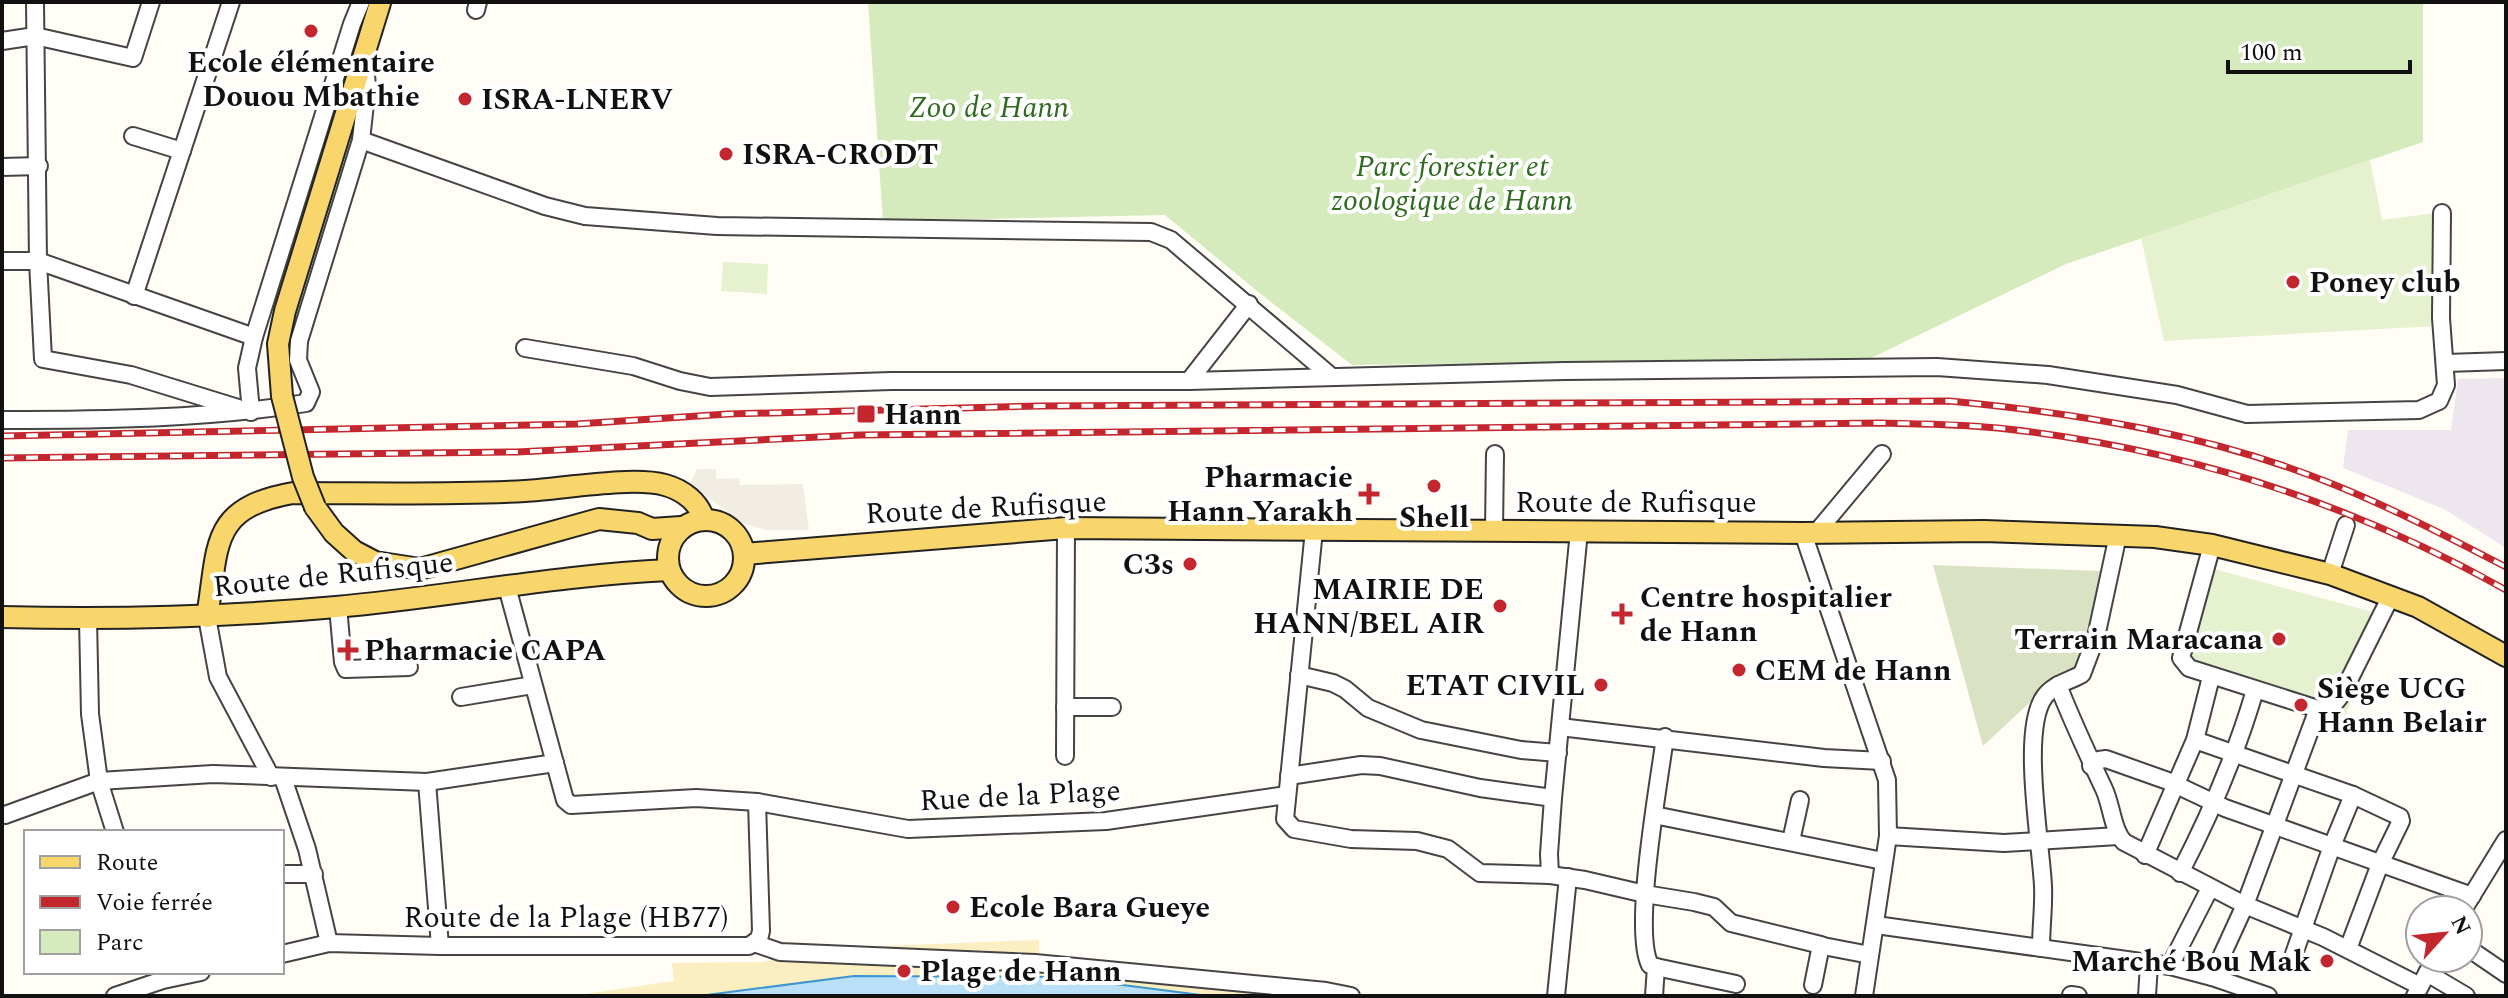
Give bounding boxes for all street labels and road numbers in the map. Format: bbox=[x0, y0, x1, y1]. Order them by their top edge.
street label: Route de Rufisque bbox=[864, 479, 1108, 537]
street label: Route de Rufisque bbox=[1515, 480, 1757, 526]
street label: Route de Rufisque bbox=[211, 539, 456, 610]
street label: Rue de la Plage bbox=[918, 768, 1122, 824]
street label: Route de la Plage (HB77) bbox=[404, 895, 728, 941]

